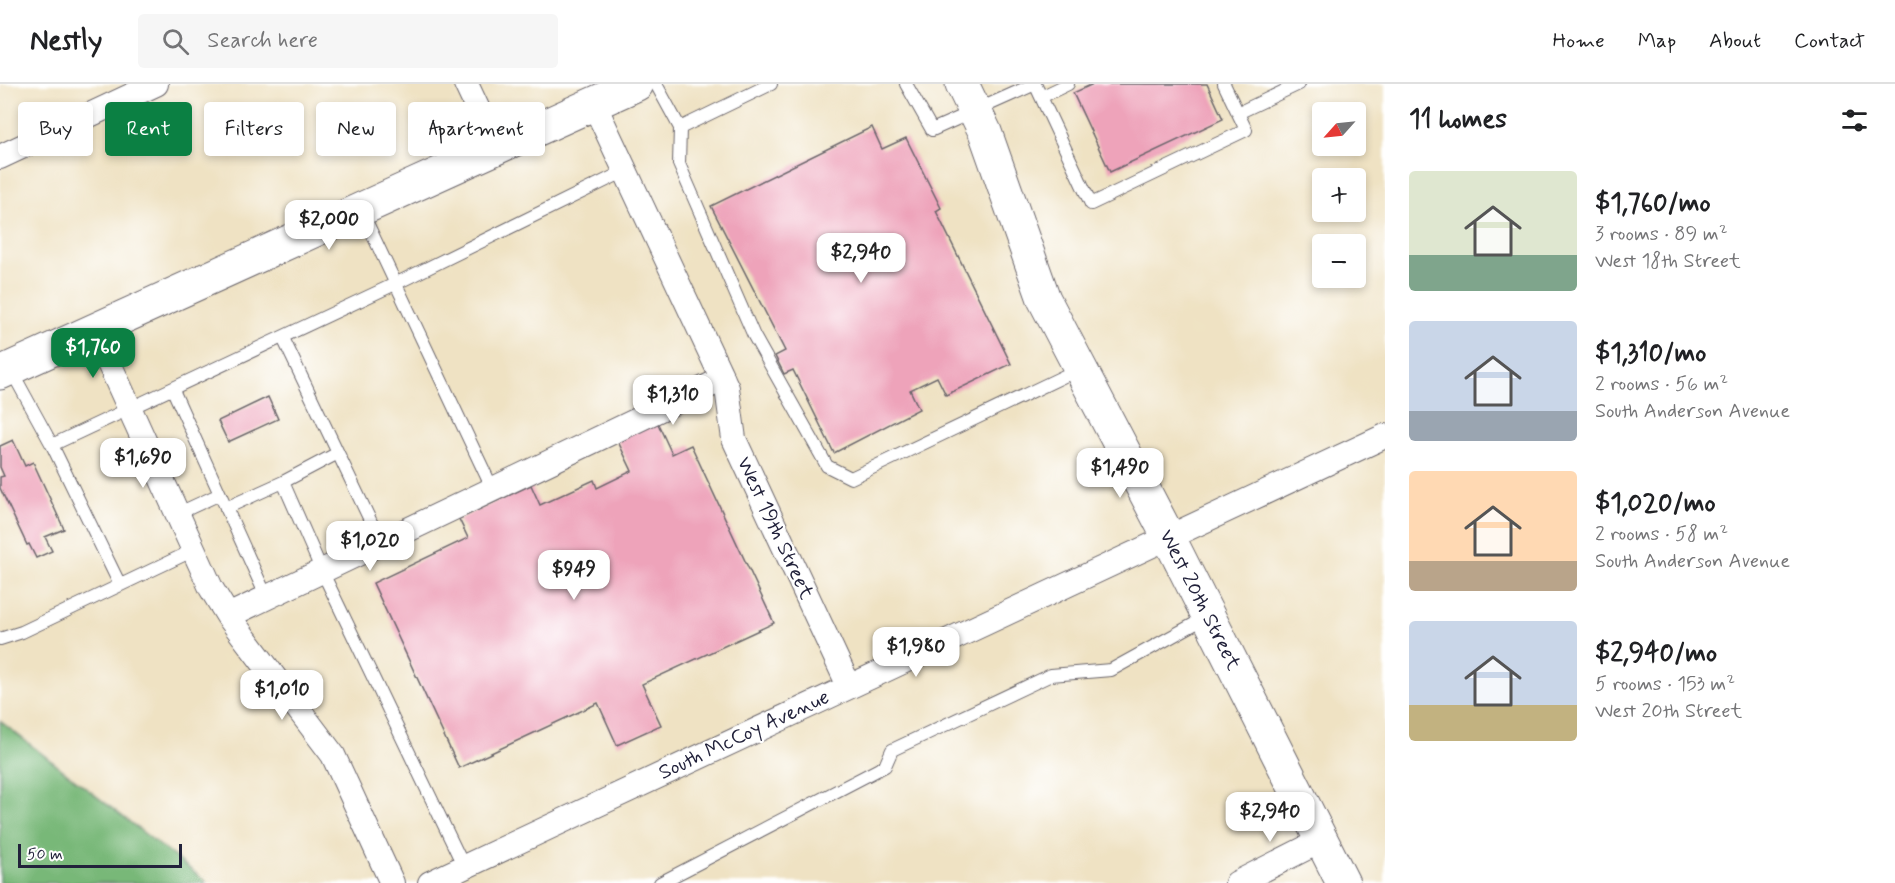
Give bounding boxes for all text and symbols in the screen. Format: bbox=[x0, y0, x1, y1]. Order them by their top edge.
search box bbox=[138, 14, 558, 68]
text: Nestly bbox=[30, 23, 102, 60]
icon: search bbox=[159, 25, 192, 58]
text: Search here bbox=[207, 27, 318, 55]
text: Home bbox=[1553, 27, 1605, 55]
text: Map bbox=[1638, 27, 1676, 55]
text: About bbox=[1709, 27, 1761, 55]
text: Contact bbox=[1794, 27, 1865, 55]
chip: Buy bbox=[18, 102, 93, 156]
chip: Rent bbox=[105, 102, 192, 156]
chip: Filters bbox=[204, 102, 304, 156]
chip: New bbox=[316, 102, 396, 156]
chip: Apartment bbox=[408, 102, 545, 156]
north arrow bbox=[1312, 102, 1366, 156]
map controls bbox=[1312, 102, 1366, 288]
text: 11 homes bbox=[1409, 103, 1507, 137]
icon: filters bbox=[1838, 104, 1871, 137]
button: + bbox=[1312, 168, 1366, 222]
text: $1,760/mo bbox=[1595, 187, 1711, 221]
icon: home bbox=[1457, 195, 1529, 267]
pin: $2,000 bbox=[280, 200, 378, 251]
text: $2,000 bbox=[299, 206, 359, 233]
text: 3 rooms · 89 m² bbox=[1595, 221, 1728, 248]
pin: $2,940 bbox=[812, 233, 910, 284]
button: − bbox=[1312, 234, 1366, 288]
text: $2,940 bbox=[831, 239, 891, 266]
text: West 18th Street bbox=[1595, 248, 1741, 275]
pin: $1,760 bbox=[44, 328, 142, 379]
text: $1,760 bbox=[65, 334, 121, 361]
text: $1,310/mo bbox=[1595, 337, 1706, 371]
icon: home bbox=[1457, 345, 1529, 417]
text: 2 rooms · 56 m² bbox=[1595, 371, 1728, 398]
pin: $1,310 bbox=[624, 375, 722, 426]
text: $1,310 bbox=[647, 381, 699, 408]
text: South Anderson Avenue bbox=[1595, 398, 1790, 425]
pin: $1,690 bbox=[94, 438, 192, 489]
text: $1,690 bbox=[114, 444, 172, 471]
pin: $1,490 bbox=[1071, 448, 1169, 499]
street label: West 19th Street bbox=[730, 452, 821, 604]
text: $1,490 bbox=[1091, 454, 1149, 481]
text: $1,020/mo bbox=[1595, 487, 1716, 521]
icon: home bbox=[1457, 495, 1529, 567]
pin: $1,020 bbox=[321, 521, 419, 572]
text: 2 rooms · 58 m² bbox=[1595, 521, 1728, 548]
street label: West 20th Street bbox=[1152, 525, 1248, 676]
text: $1,020 bbox=[340, 527, 400, 554]
text: South Anderson Avenue bbox=[1595, 548, 1790, 575]
pin: $949 bbox=[538, 550, 610, 601]
text: $949 bbox=[552, 556, 596, 583]
pin: $1,980 bbox=[867, 627, 965, 678]
text: $1,980 bbox=[887, 633, 945, 660]
text: $2,940/mo bbox=[1595, 637, 1717, 671]
icon: home bbox=[1457, 645, 1529, 717]
pin: $1,010 bbox=[233, 670, 331, 721]
text: 5 rooms · 153 m² bbox=[1595, 671, 1735, 698]
text: $1,010 bbox=[254, 676, 310, 703]
street label: South McCoy Avenue bbox=[654, 683, 834, 787]
text: West 20th Street bbox=[1595, 698, 1742, 725]
pin: $2,940 bbox=[1221, 792, 1319, 843]
text: $2,940 bbox=[1240, 798, 1300, 825]
scale bar bbox=[18, 841, 182, 868]
text: 50 m bbox=[27, 844, 63, 865]

